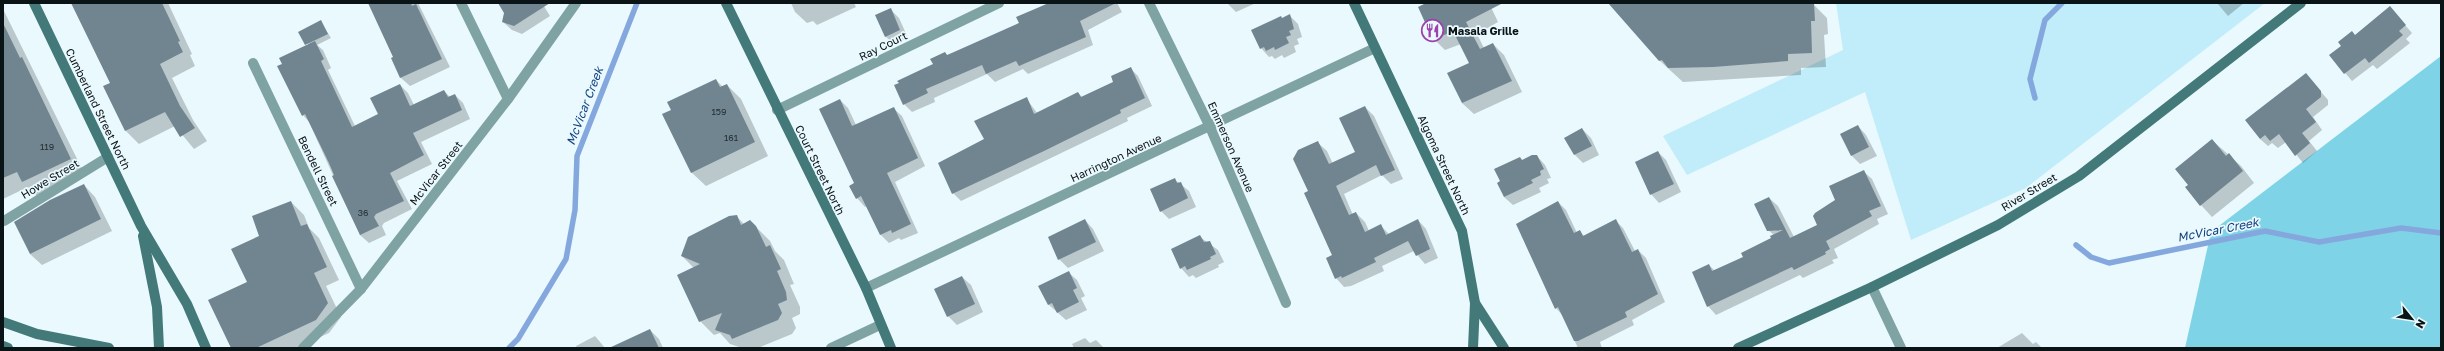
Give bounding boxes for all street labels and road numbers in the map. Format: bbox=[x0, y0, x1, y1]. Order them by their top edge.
street label: Ray Court bbox=[857, 28, 909, 63]
street label: Cumberland Street North bbox=[63, 46, 134, 172]
street label: Emmerson Avenue bbox=[1206, 100, 1257, 194]
street label: Algoma Street North bbox=[1416, 113, 1473, 217]
street label: Court Street North bbox=[793, 123, 848, 217]
street label: Harrington Avenue bbox=[1068, 131, 1163, 184]
street label: Bendell Street bbox=[296, 134, 341, 208]
street label: McVicar Street bbox=[407, 138, 465, 207]
street label: Howe Street bbox=[18, 156, 81, 201]
street label: River Street bbox=[1999, 170, 2059, 213]

